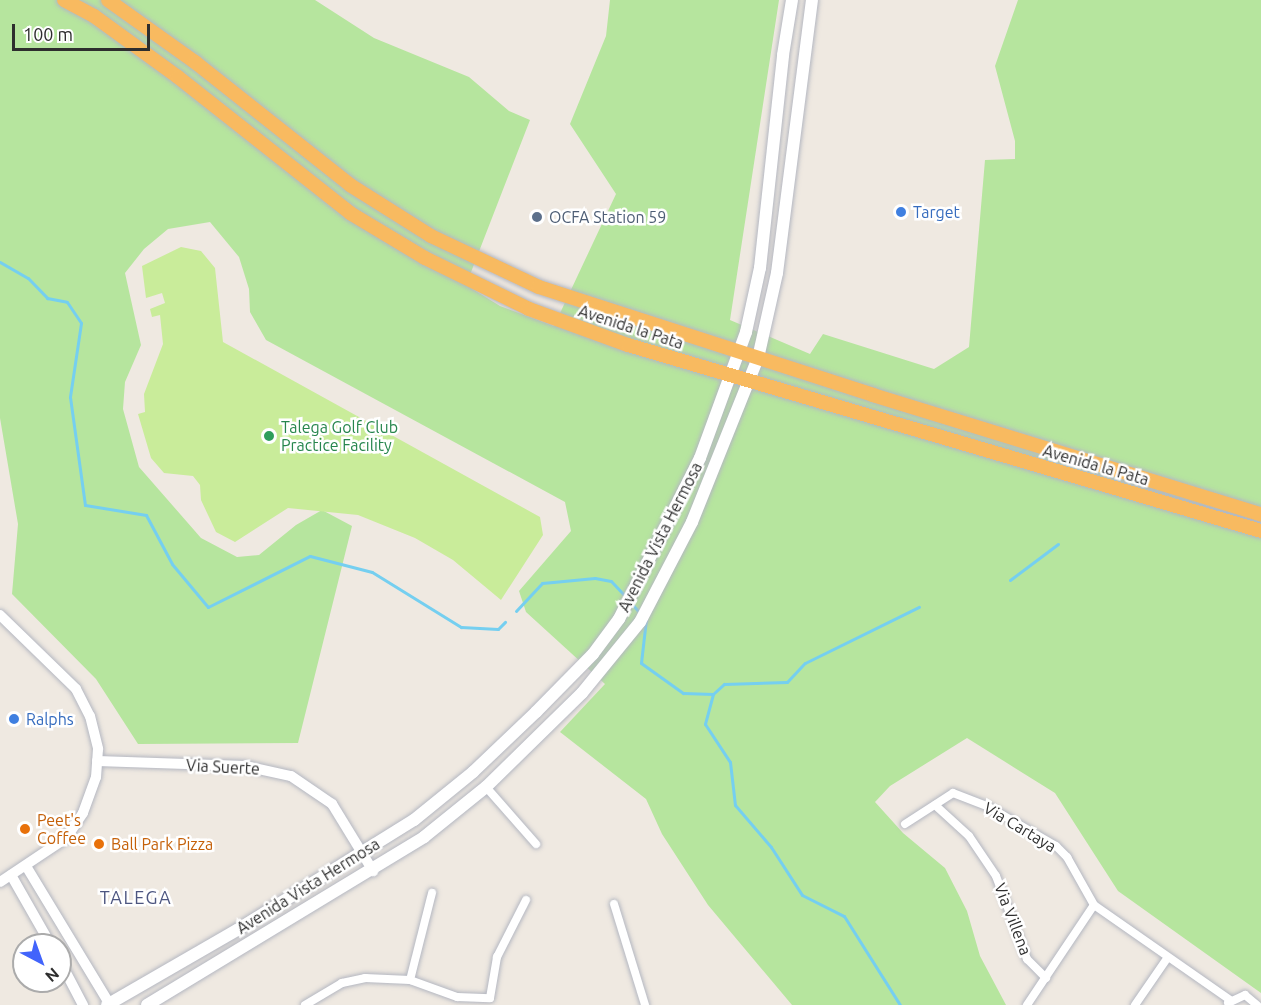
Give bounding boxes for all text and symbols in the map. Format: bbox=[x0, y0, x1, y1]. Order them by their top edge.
scale bar bbox=[15, 12, 153, 50]
text: 100 m bbox=[23, 24, 73, 44]
place label: Target bbox=[913, 202, 960, 222]
marker: Target bbox=[894, 205, 908, 219]
place label: OCFA Station 59 bbox=[549, 207, 666, 227]
marker: OCFA Station 59 bbox=[530, 210, 544, 224]
street label: Avenida la Pata bbox=[576, 301, 686, 353]
place label: Talega Golf Club Practice Facility bbox=[281, 417, 398, 455]
marker: Talega Golf Club Practice Facility bbox=[262, 429, 276, 443]
street label: Avenida la Pata bbox=[1041, 441, 1151, 489]
street label: Avenida Vista Hermosa bbox=[614, 459, 706, 615]
place label: Ralphs bbox=[26, 709, 74, 729]
marker: Ralphs bbox=[7, 712, 21, 726]
street label: Via Suerte bbox=[186, 755, 260, 779]
street label: Via Cartaya bbox=[980, 798, 1060, 856]
place label: Peet's Coffee bbox=[37, 810, 86, 848]
marker: Peet's Coffee bbox=[18, 822, 32, 836]
place label: Ball Park Pizza bbox=[111, 834, 213, 854]
street label: Avenida Vista Hermosa bbox=[233, 834, 383, 938]
marker: Ball Park Pizza bbox=[92, 837, 106, 851]
street label: Via Villena bbox=[990, 880, 1036, 958]
district label: TALEGA bbox=[100, 886, 172, 908]
north arrow bbox=[12, 933, 72, 993]
text: N bbox=[42, 964, 63, 986]

